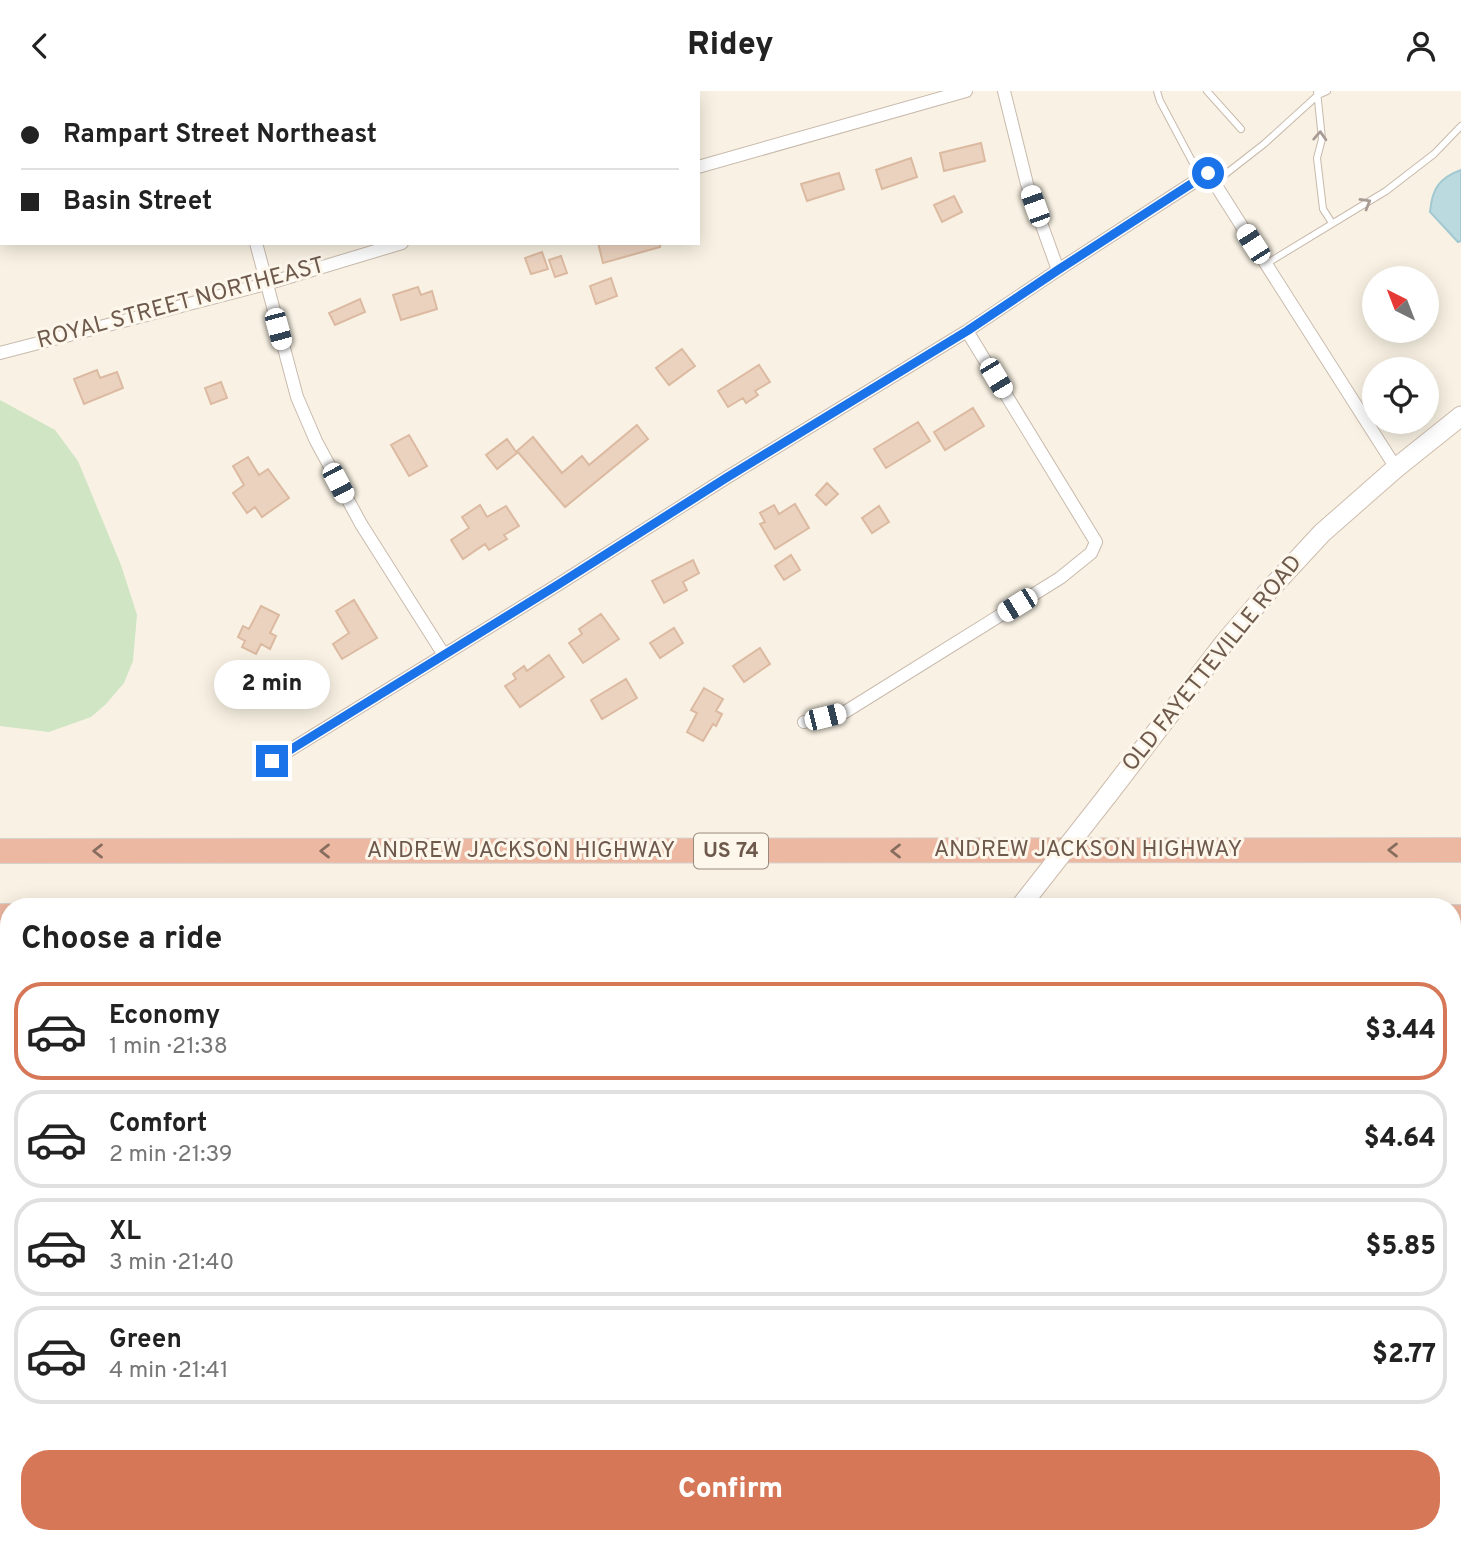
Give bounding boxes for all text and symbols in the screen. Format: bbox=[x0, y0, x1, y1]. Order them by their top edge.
text: Ridey bbox=[687, 26, 774, 66]
icon: back bbox=[21, 27, 59, 65]
icon: person bbox=[1402, 27, 1440, 65]
text: Rampart Street Northeast bbox=[63, 119, 377, 152]
one-way arrow bbox=[1312, 130, 1327, 141]
route start bbox=[1192, 157, 1224, 189]
car bbox=[1018, 183, 1053, 229]
text: Basin Street bbox=[63, 186, 212, 219]
one-way arrow bbox=[1359, 198, 1371, 211]
car bbox=[1233, 221, 1274, 267]
street label: ROYAL STREET NORTHEAST bbox=[34, 252, 328, 356]
north arrow bbox=[1362, 266, 1438, 343]
map controls bbox=[1362, 266, 1439, 434]
car bbox=[263, 306, 294, 352]
car bbox=[977, 355, 1016, 401]
button: locate bbox=[1362, 357, 1439, 434]
car bbox=[319, 460, 358, 506]
street label: OLD FAYETTEVILLE ROAD bbox=[1117, 550, 1309, 778]
car bbox=[994, 585, 1041, 625]
callout: 2 min bbox=[214, 659, 330, 709]
text: 2 min bbox=[242, 670, 302, 699]
car bbox=[803, 702, 848, 732]
route end bbox=[256, 745, 288, 777]
road number: US 74 bbox=[694, 833, 768, 869]
street label: ANDREW JACKSON HIGHWAY bbox=[934, 836, 1242, 865]
street label: ANDREW JACKSON HIGHWAY bbox=[367, 837, 675, 866]
one-way arrow bbox=[1387, 842, 1398, 858]
one-way arrow bbox=[92, 843, 103, 859]
one-way arrow bbox=[320, 843, 330, 859]
one-way arrow bbox=[890, 843, 901, 859]
text: Choose a ride bbox=[21, 920, 222, 960]
icon: car bbox=[25, 1000, 88, 1063]
text: Economy bbox=[109, 1000, 220, 1033]
text: $3.44 bbox=[1365, 1015, 1436, 1048]
text: 1 min · 21:38 bbox=[109, 1033, 228, 1062]
icon: car bbox=[25, 1108, 88, 1171]
text: Comfort bbox=[109, 1108, 207, 1141]
text: $4.64 bbox=[1364, 1123, 1436, 1156]
text: 2 min · 21:39 bbox=[109, 1141, 233, 1170]
icon: car bbox=[25, 1216, 88, 1279]
text: XL bbox=[109, 1216, 141, 1249]
text: $5.85 bbox=[1366, 1231, 1436, 1264]
text: 3 min · 21:40 bbox=[109, 1249, 234, 1278]
icon: car bbox=[25, 1324, 88, 1387]
text: Green bbox=[109, 1324, 182, 1357]
text: $2.77 bbox=[1372, 1339, 1436, 1372]
text: 4 min · 21:41 bbox=[109, 1357, 228, 1386]
button: Confirm bbox=[21, 1450, 1440, 1530]

